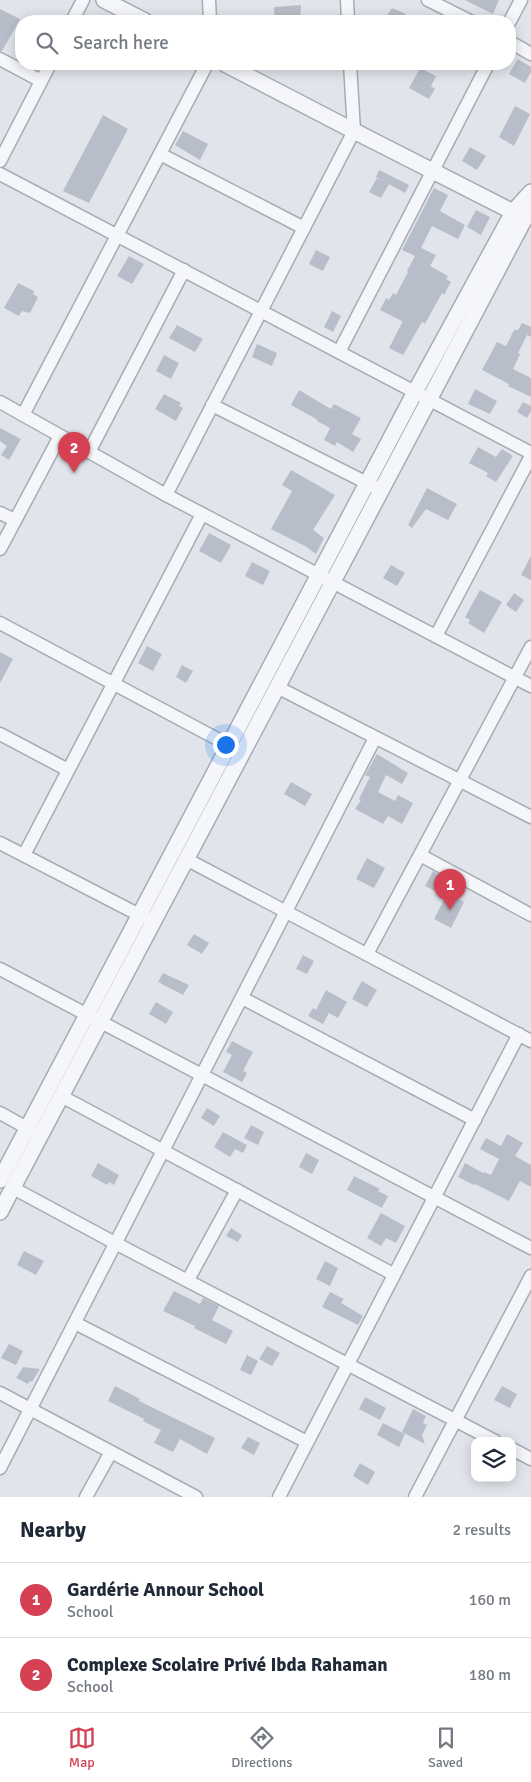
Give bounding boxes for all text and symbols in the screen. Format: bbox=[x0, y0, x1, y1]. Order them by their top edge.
search box bbox=[15, 15, 516, 70]
icon: search bbox=[33, 29, 61, 57]
text: Search here bbox=[73, 31, 169, 55]
pin: 2 bbox=[58, 432, 90, 473]
your location bbox=[213, 732, 239, 758]
pin: 1 bbox=[434, 869, 466, 910]
map controls bbox=[471, 1437, 516, 1482]
button: layers bbox=[471, 1437, 516, 1482]
text: Nearby bbox=[20, 1517, 86, 1543]
text: 2 results bbox=[452, 1520, 511, 1540]
text: Gardérie Annour School bbox=[67, 1578, 264, 1602]
text: 1 bbox=[32, 1590, 40, 1610]
text: 160 m bbox=[469, 1590, 511, 1610]
text: School bbox=[67, 1602, 113, 1622]
text: Complexe Scolaire Privé Ibda Rahaman bbox=[67, 1653, 388, 1677]
text: 2 bbox=[32, 1665, 40, 1685]
text: 180 m bbox=[469, 1665, 511, 1685]
text: School bbox=[67, 1677, 113, 1697]
tab: Map bbox=[68, 1724, 96, 1771]
tab: Directions bbox=[231, 1724, 292, 1771]
tab: Saved bbox=[428, 1724, 463, 1771]

